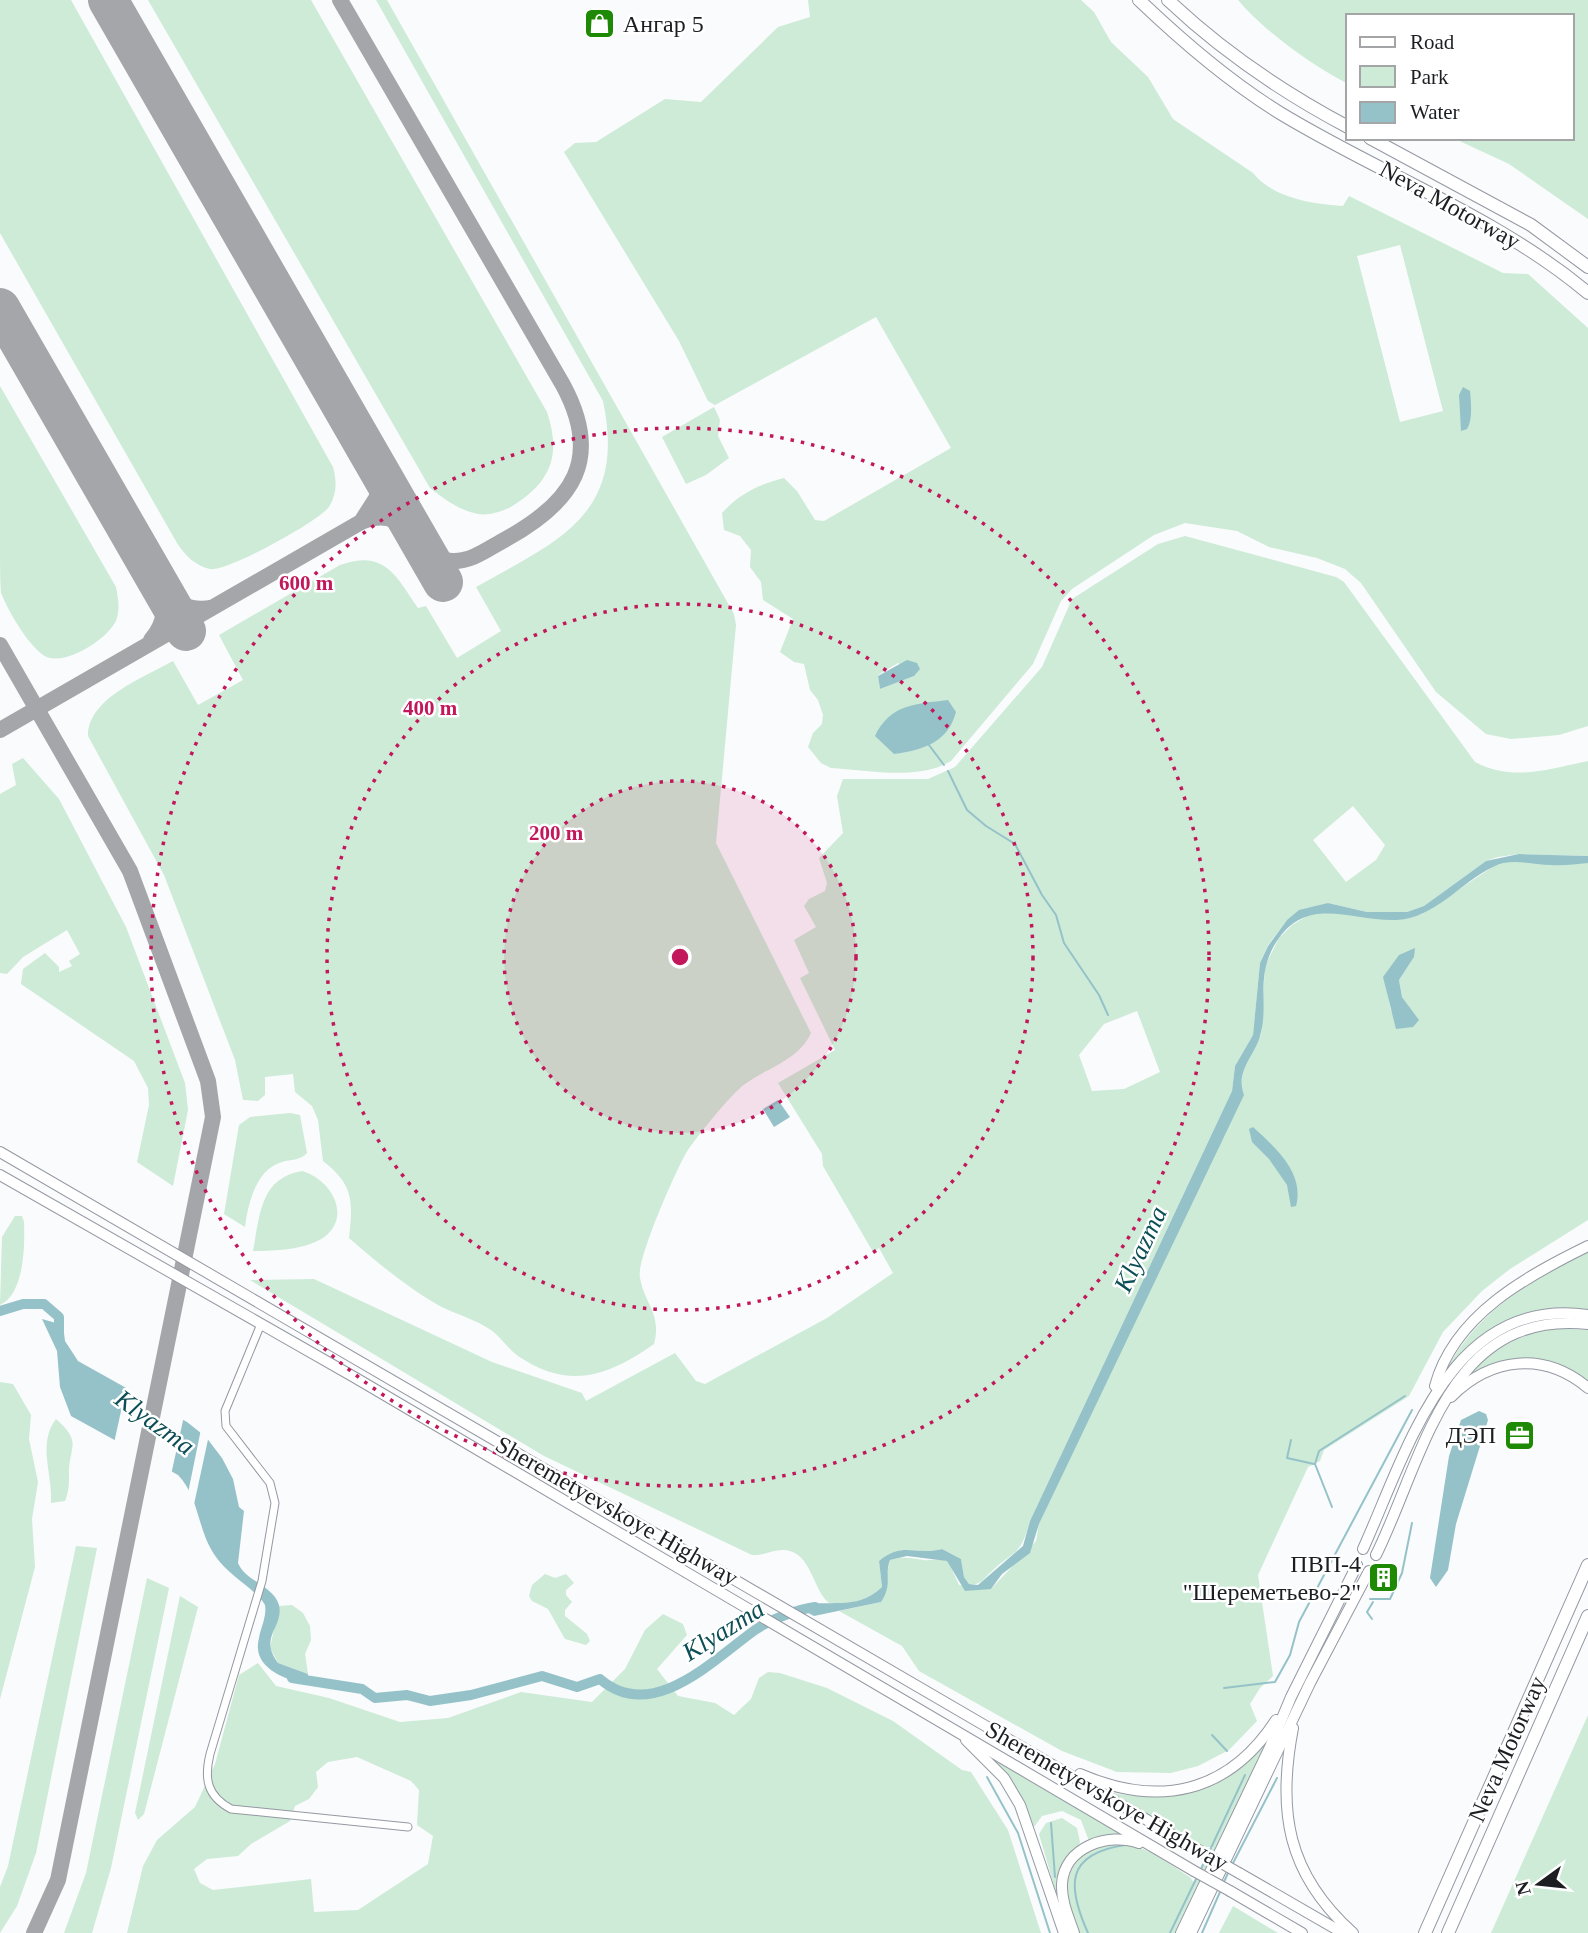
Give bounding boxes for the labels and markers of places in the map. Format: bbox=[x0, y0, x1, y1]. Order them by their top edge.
shop icon: Ангар 5 bbox=[583, 7, 617, 41]
place label: Ангар 5 bbox=[623, 11, 704, 37]
centre of rings bbox=[668, 945, 692, 969]
office icon: ДЭП bbox=[1502, 1418, 1536, 1452]
place label: ДЭП bbox=[1446, 1422, 1496, 1448]
place label: ПВП-4 "Шереметьево-2" bbox=[1183, 1551, 1361, 1605]
building icon: ПВП-4 "Шереметьево-2" bbox=[1367, 1561, 1401, 1595]

